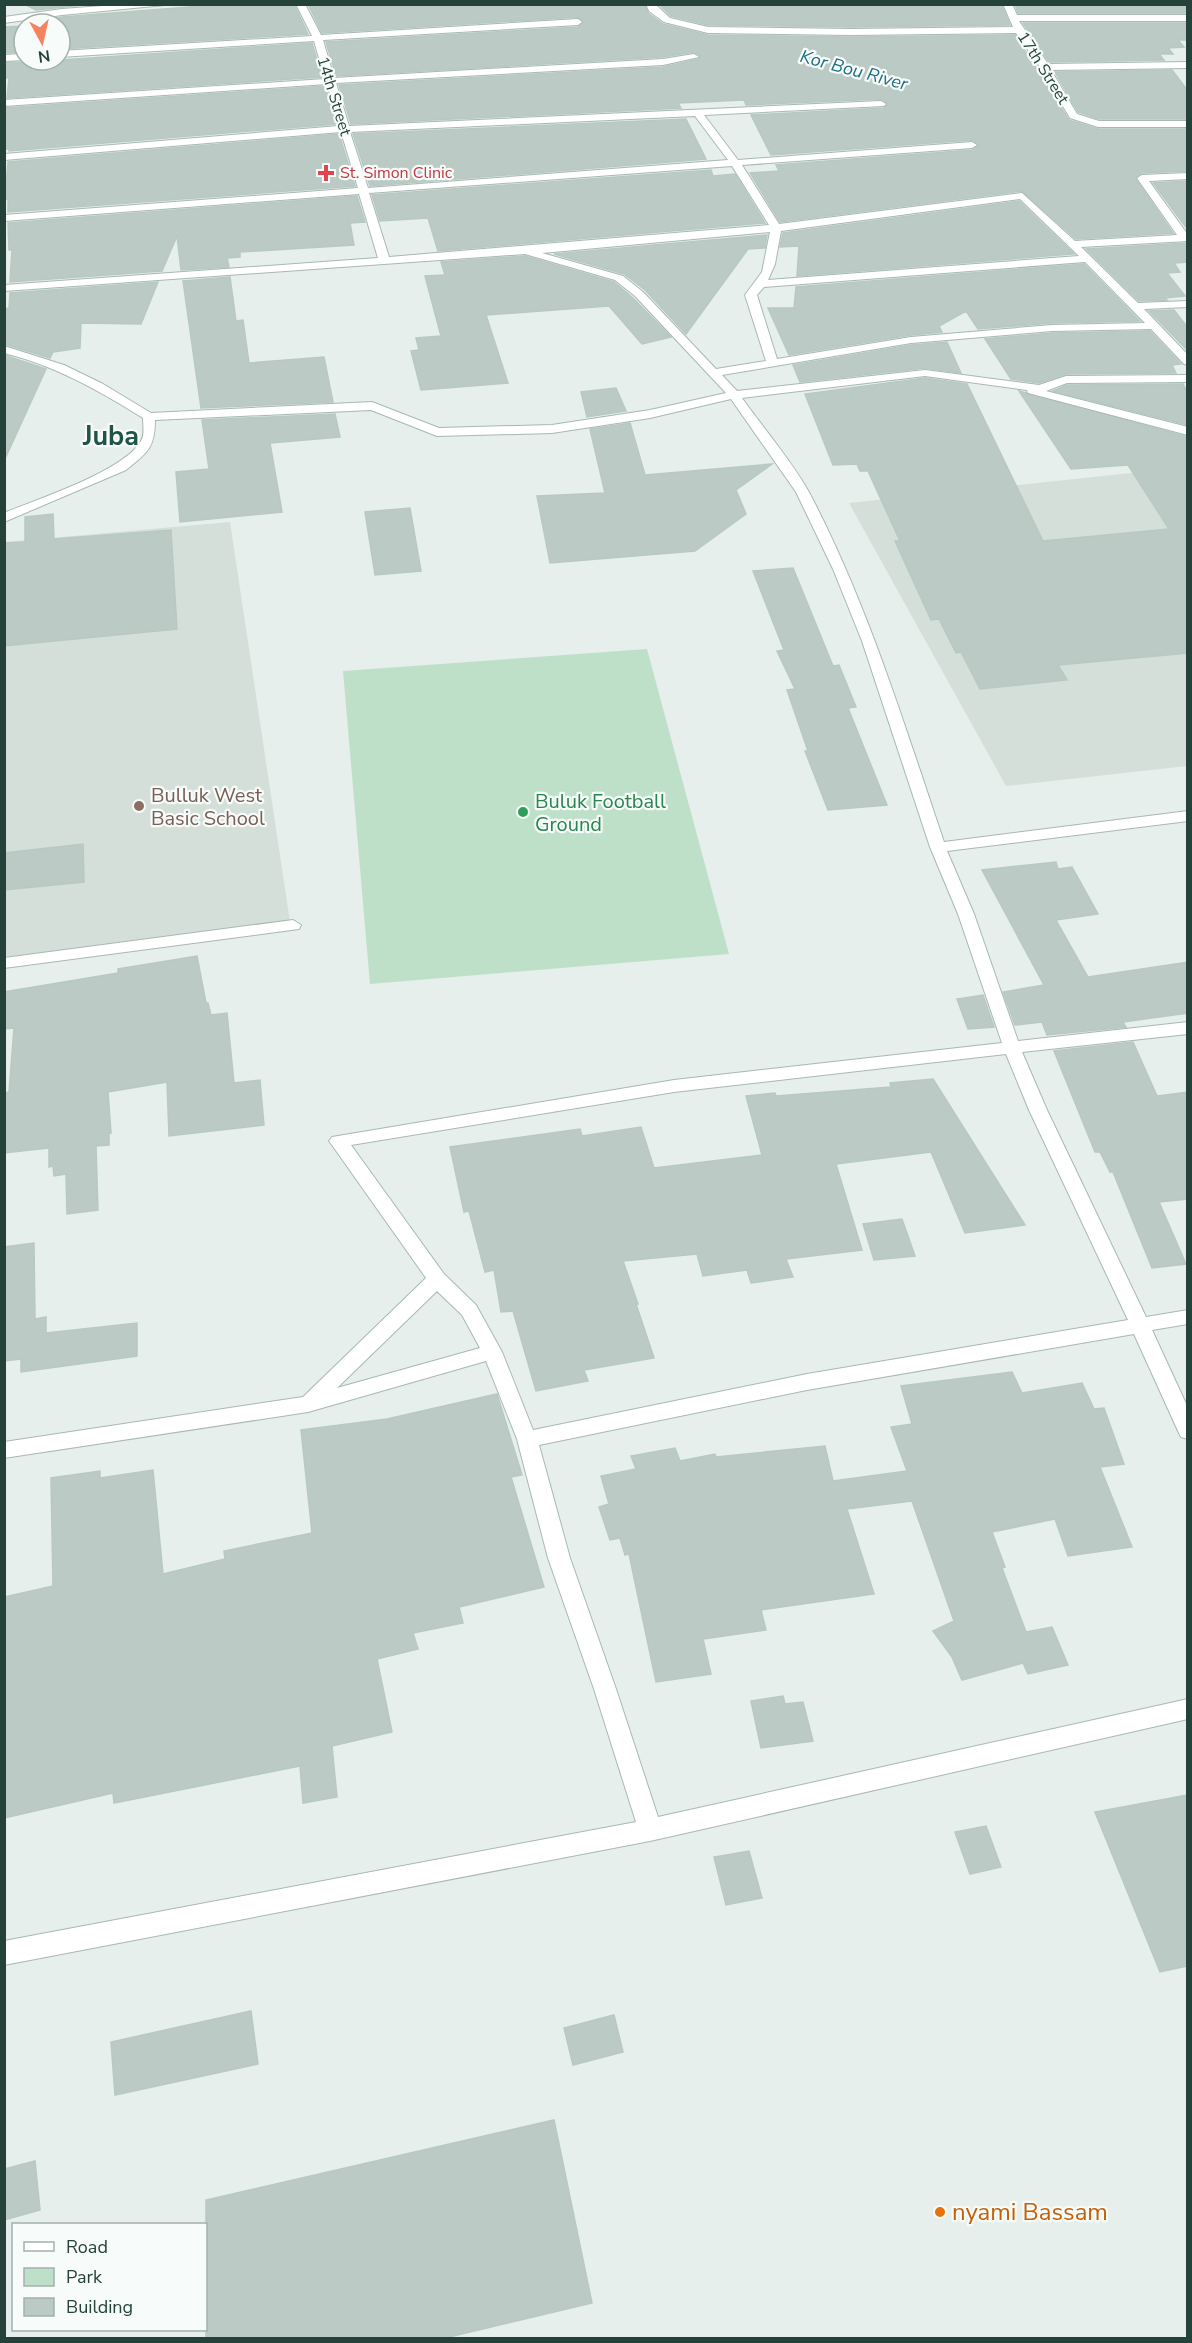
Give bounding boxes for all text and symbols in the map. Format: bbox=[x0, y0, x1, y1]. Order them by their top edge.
north arrow bbox=[12, 12, 72, 72]
street label: 17th Street bbox=[1012, 28, 1074, 109]
text: N bbox=[36, 44, 51, 68]
water label: Kor Bou River bbox=[798, 44, 911, 96]
street label: 14th Street bbox=[312, 54, 357, 139]
place label: St. Simon Clinic bbox=[340, 162, 453, 184]
marker: St. Simon Clinic bbox=[317, 164, 335, 182]
district label: Juba bbox=[82, 418, 139, 455]
place label: Bulluk West Basic School bbox=[151, 782, 265, 832]
place label: Buluk Football Ground bbox=[535, 788, 666, 838]
marker: Bulluk West Basic School bbox=[132, 799, 146, 813]
marker: Buluk Football Ground bbox=[516, 805, 530, 819]
place label: nyami Bassam bbox=[952, 2196, 1108, 2228]
marker: nyami Bassam bbox=[933, 2205, 947, 2219]
legend bbox=[12, 2223, 207, 2331]
text: Road bbox=[66, 2235, 108, 2259]
text: Park bbox=[66, 2265, 103, 2289]
text: Building bbox=[66, 2295, 133, 2319]

